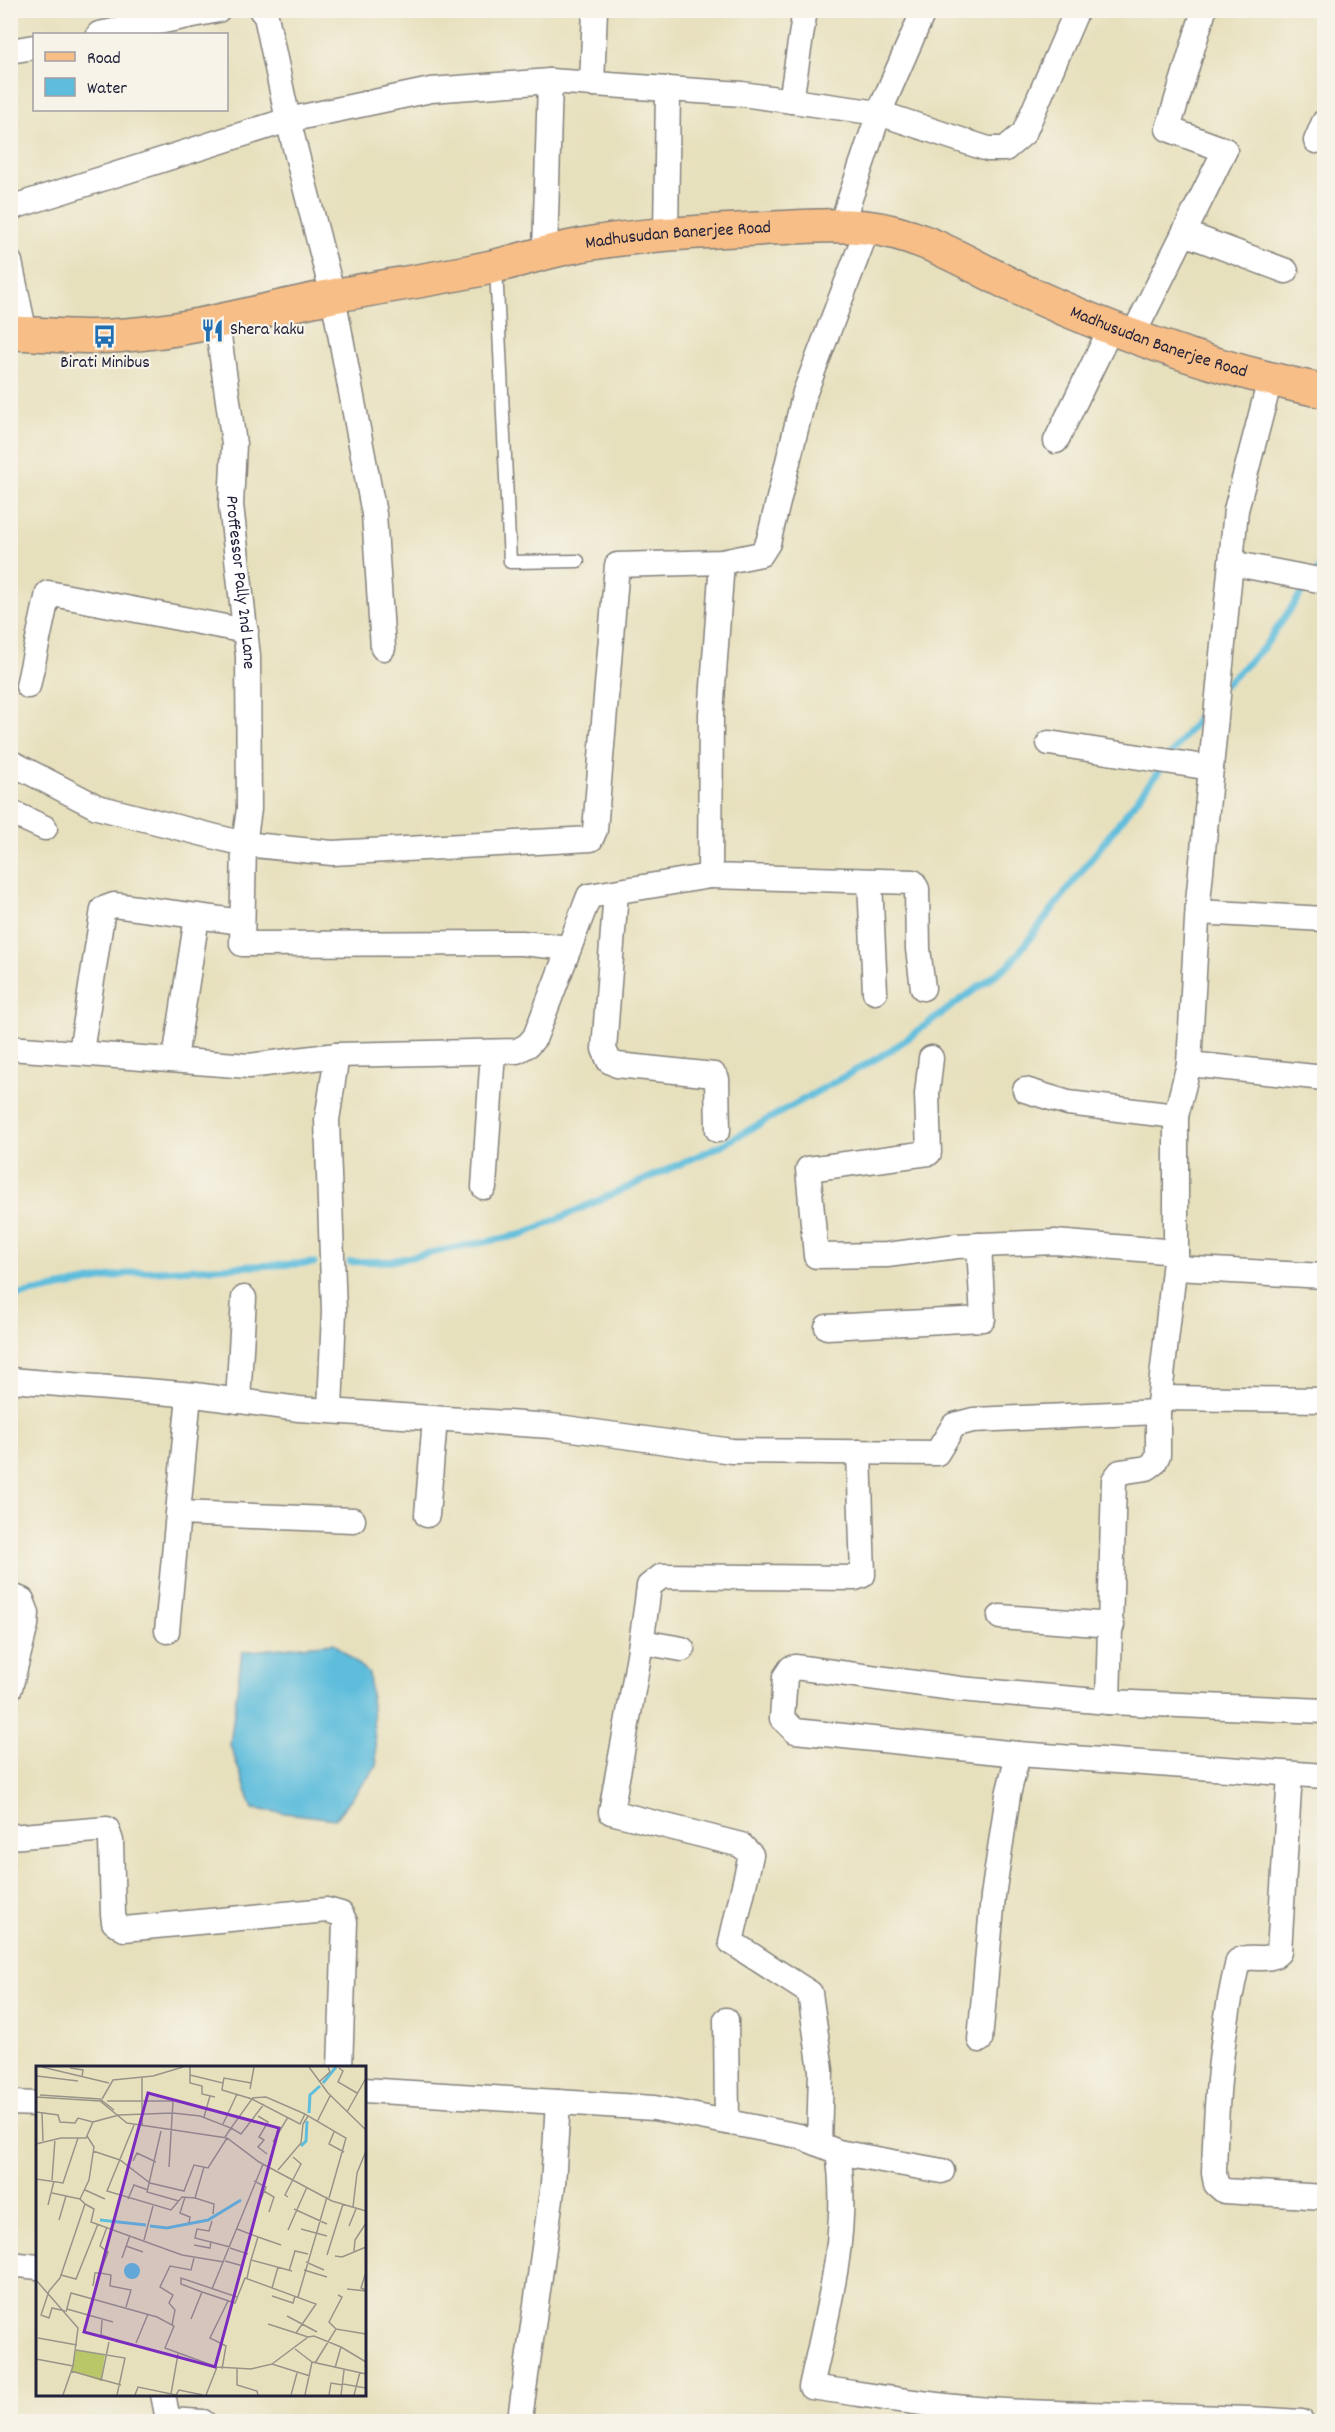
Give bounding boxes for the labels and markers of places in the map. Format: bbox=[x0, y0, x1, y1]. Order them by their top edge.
restaurant icon: Shera kaku bbox=[199, 317, 225, 343]
place label: Shera kaku bbox=[230, 318, 304, 343]
bus stop icon: Birati Minibus bbox=[92, 324, 118, 350]
place label: Birati Minibus bbox=[60, 351, 150, 376]

